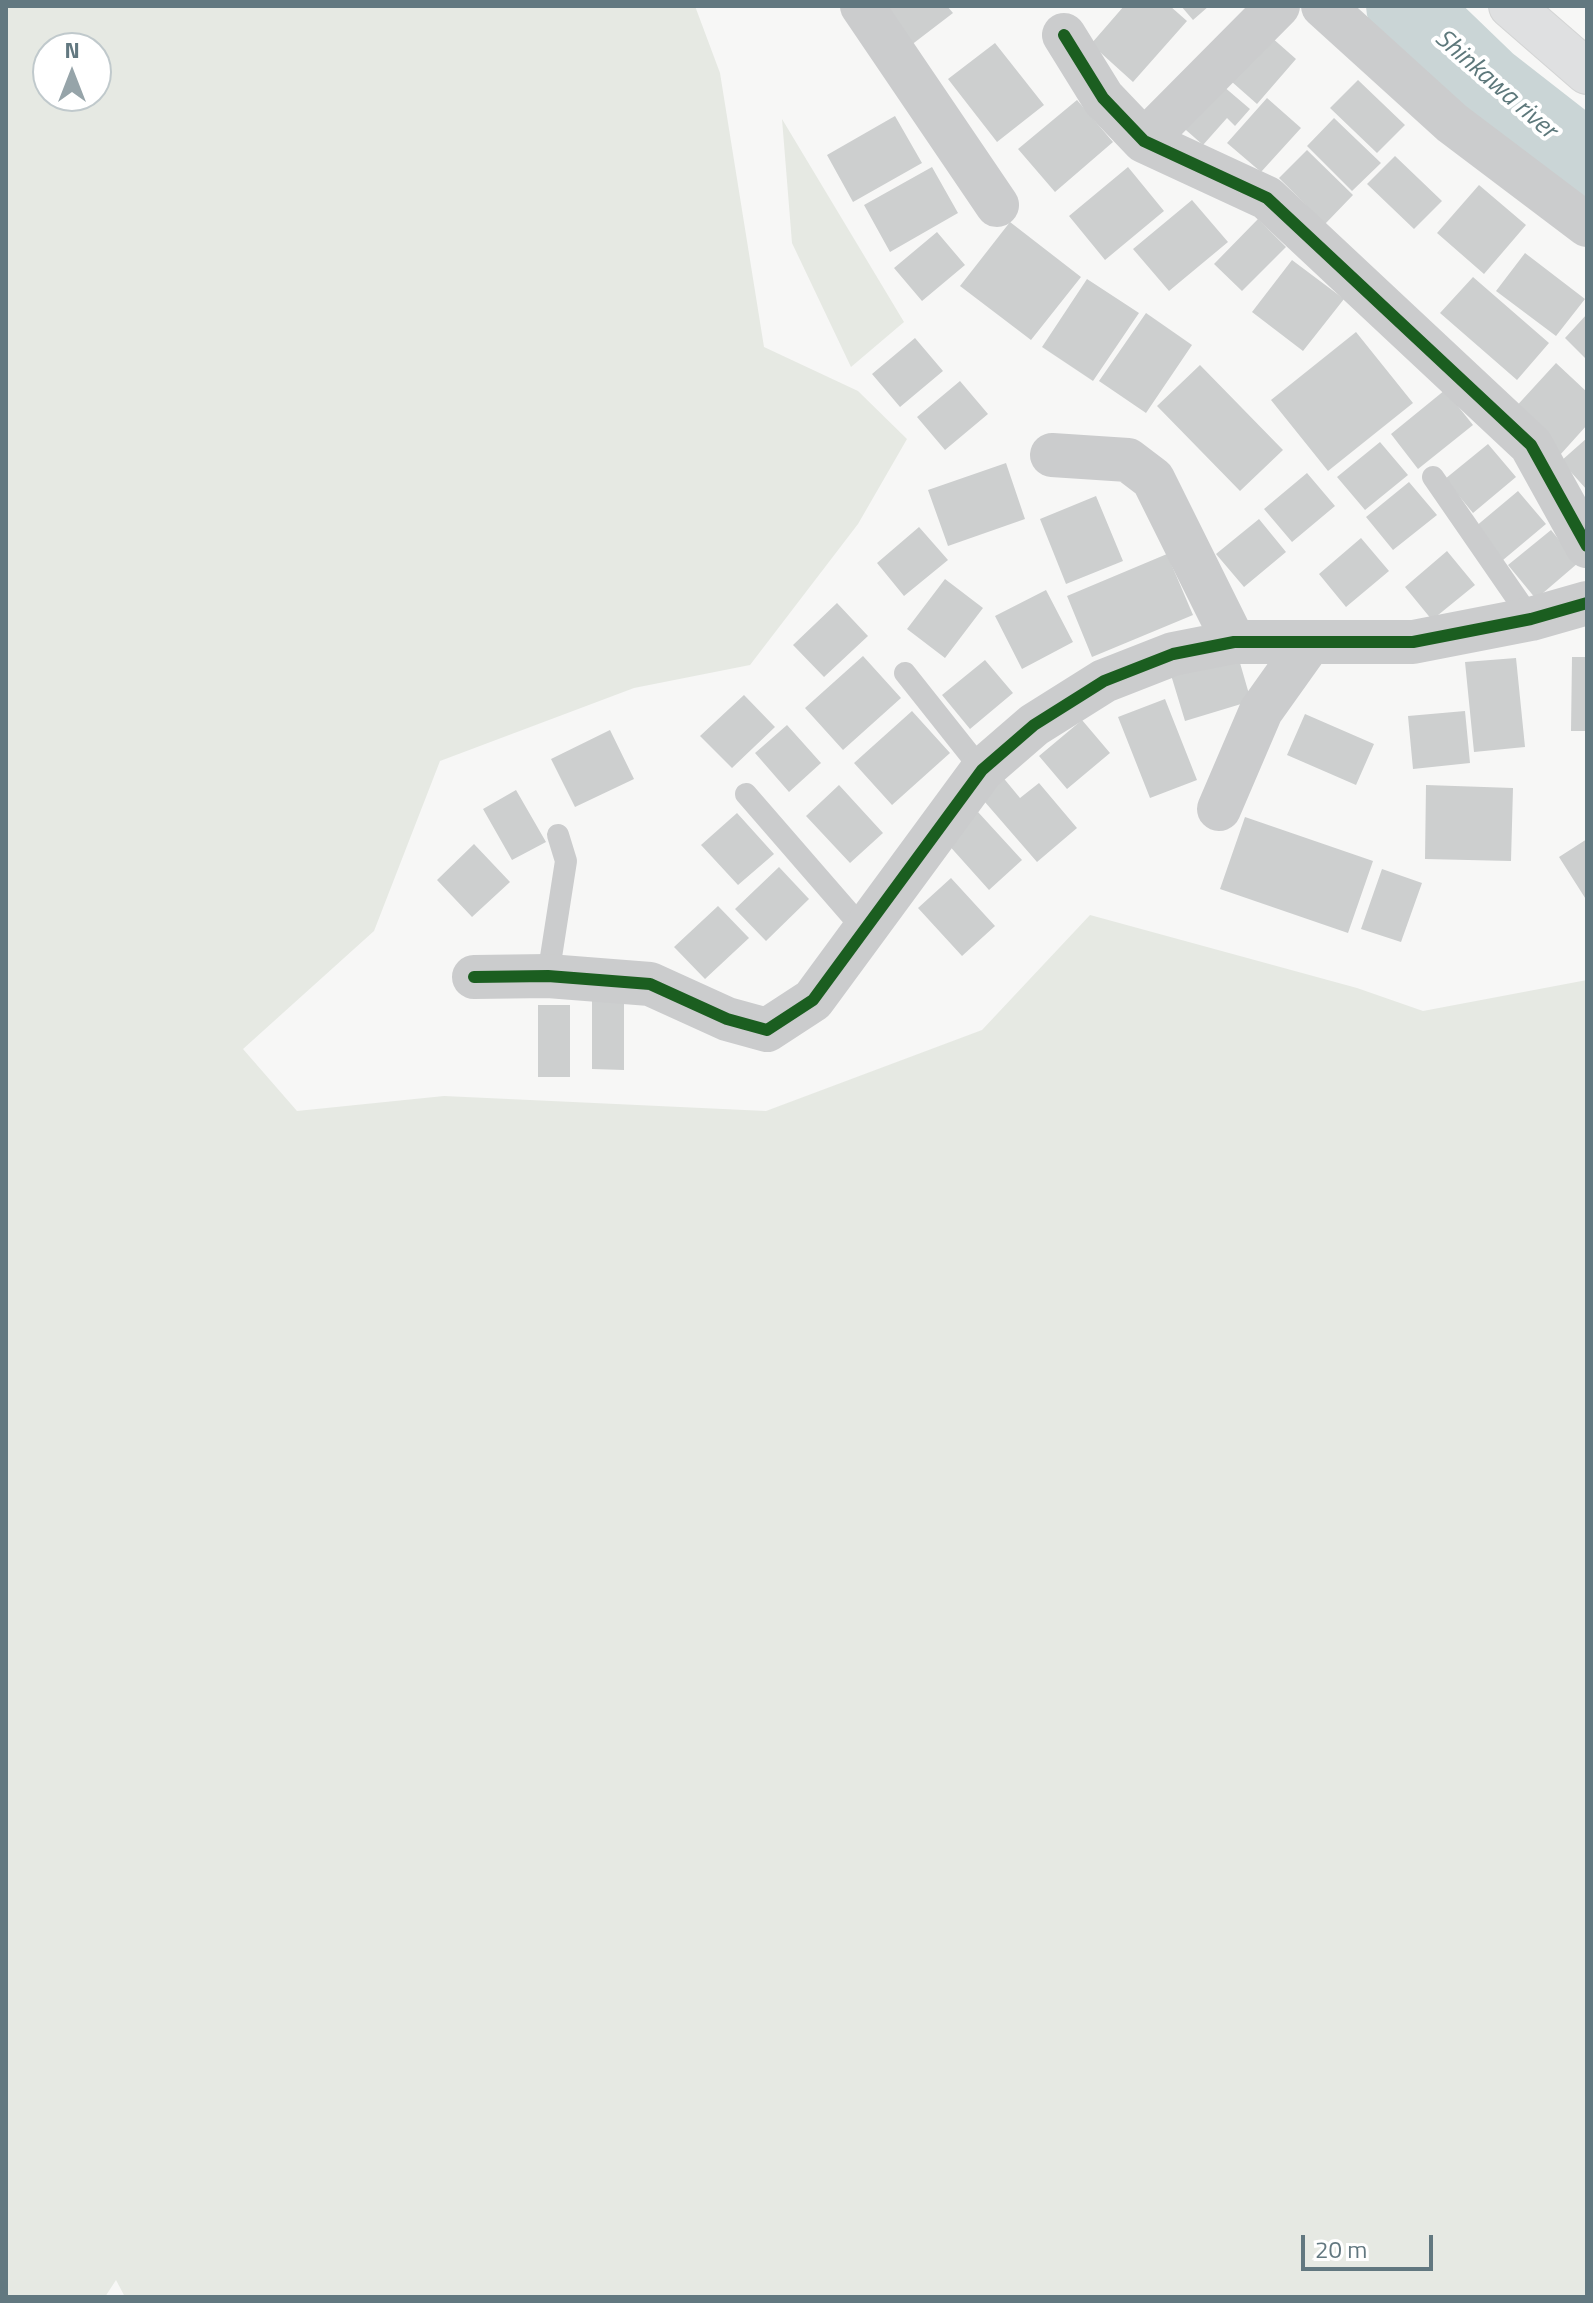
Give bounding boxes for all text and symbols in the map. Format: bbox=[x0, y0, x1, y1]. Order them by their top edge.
water label: Shinkawa river bbox=[1428, 24, 1562, 146]
north arrow bbox=[32, 32, 112, 112]
text: N bbox=[64, 33, 80, 67]
scale bar bbox=[1305, 2219, 1437, 2269]
text: 20 m bbox=[1315, 2231, 1367, 2267]

